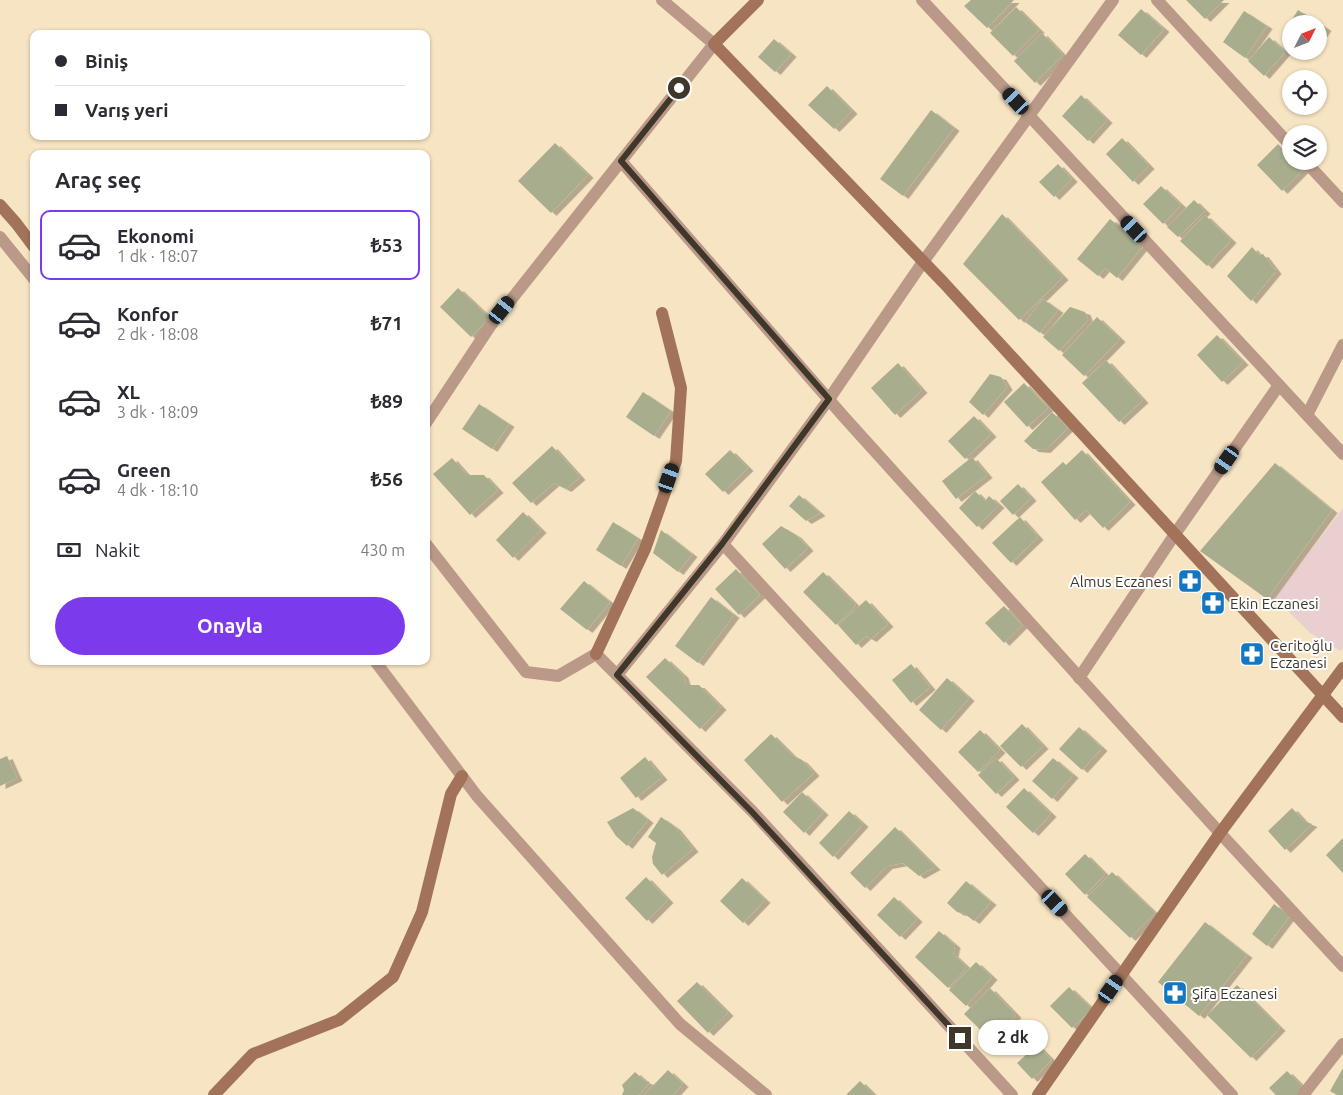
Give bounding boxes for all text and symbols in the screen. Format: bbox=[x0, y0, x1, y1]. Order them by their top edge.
north arrow bbox=[1282, 15, 1328, 60]
map controls bbox=[1282, 15, 1327, 170]
text: Biniş bbox=[85, 50, 128, 72]
button: locate bbox=[1282, 70, 1327, 115]
route start bbox=[668, 77, 690, 99]
car bbox=[1000, 85, 1031, 117]
text: Varış yeri bbox=[85, 99, 168, 121]
button: layers bbox=[1282, 125, 1327, 170]
text: Araç seç bbox=[55, 167, 141, 192]
car bbox=[1118, 213, 1149, 245]
icon: car bbox=[57, 223, 102, 268]
text: Ekonomi bbox=[117, 225, 194, 247]
text: ₺53 bbox=[371, 234, 403, 256]
text: 1 dk · 18:07 bbox=[117, 247, 198, 265]
car bbox=[486, 294, 517, 326]
icon: car bbox=[57, 301, 102, 346]
text: Konfor bbox=[117, 303, 179, 325]
text: ₺71 bbox=[371, 312, 403, 334]
text: 2 dk · 18:08 bbox=[117, 325, 198, 343]
icon: car bbox=[57, 379, 102, 424]
text: XL bbox=[117, 381, 140, 403]
text: ₺89 bbox=[371, 390, 403, 412]
text: 3 dk · 18:09 bbox=[117, 403, 198, 421]
car bbox=[1212, 443, 1241, 477]
icon: car bbox=[57, 457, 102, 502]
text: Green bbox=[117, 459, 171, 481]
car bbox=[657, 461, 680, 495]
text: ₺56 bbox=[371, 468, 403, 490]
text: 4 dk · 18:10 bbox=[117, 481, 198, 499]
icon: cash bbox=[55, 536, 83, 564]
text: Nakit bbox=[95, 539, 140, 561]
text: 430 m bbox=[360, 541, 405, 559]
pharmacy icon: Almus Eczanesi bbox=[1177, 568, 1203, 594]
place label: Almus Eczanesi bbox=[1070, 573, 1172, 590]
pharmacy icon: Ekin Eczanesi bbox=[1200, 590, 1226, 616]
place label: Ekin Eczanesi bbox=[1230, 595, 1319, 612]
button: Onayla bbox=[55, 597, 405, 655]
place label: Ceritoğlu Eczanesi bbox=[1270, 637, 1333, 671]
pharmacy icon: Ceritoğlu Eczanesi bbox=[1239, 641, 1265, 667]
car bbox=[1039, 887, 1070, 919]
car bbox=[1096, 972, 1125, 1006]
pharmacy icon: Şifa Eczanesi bbox=[1162, 980, 1188, 1006]
place label: Şifa Eczanesi bbox=[1192, 985, 1277, 1002]
callout: 2 dk bbox=[978, 1020, 1048, 1056]
route end bbox=[949, 1027, 971, 1049]
text: 2 dk bbox=[997, 1028, 1029, 1046]

